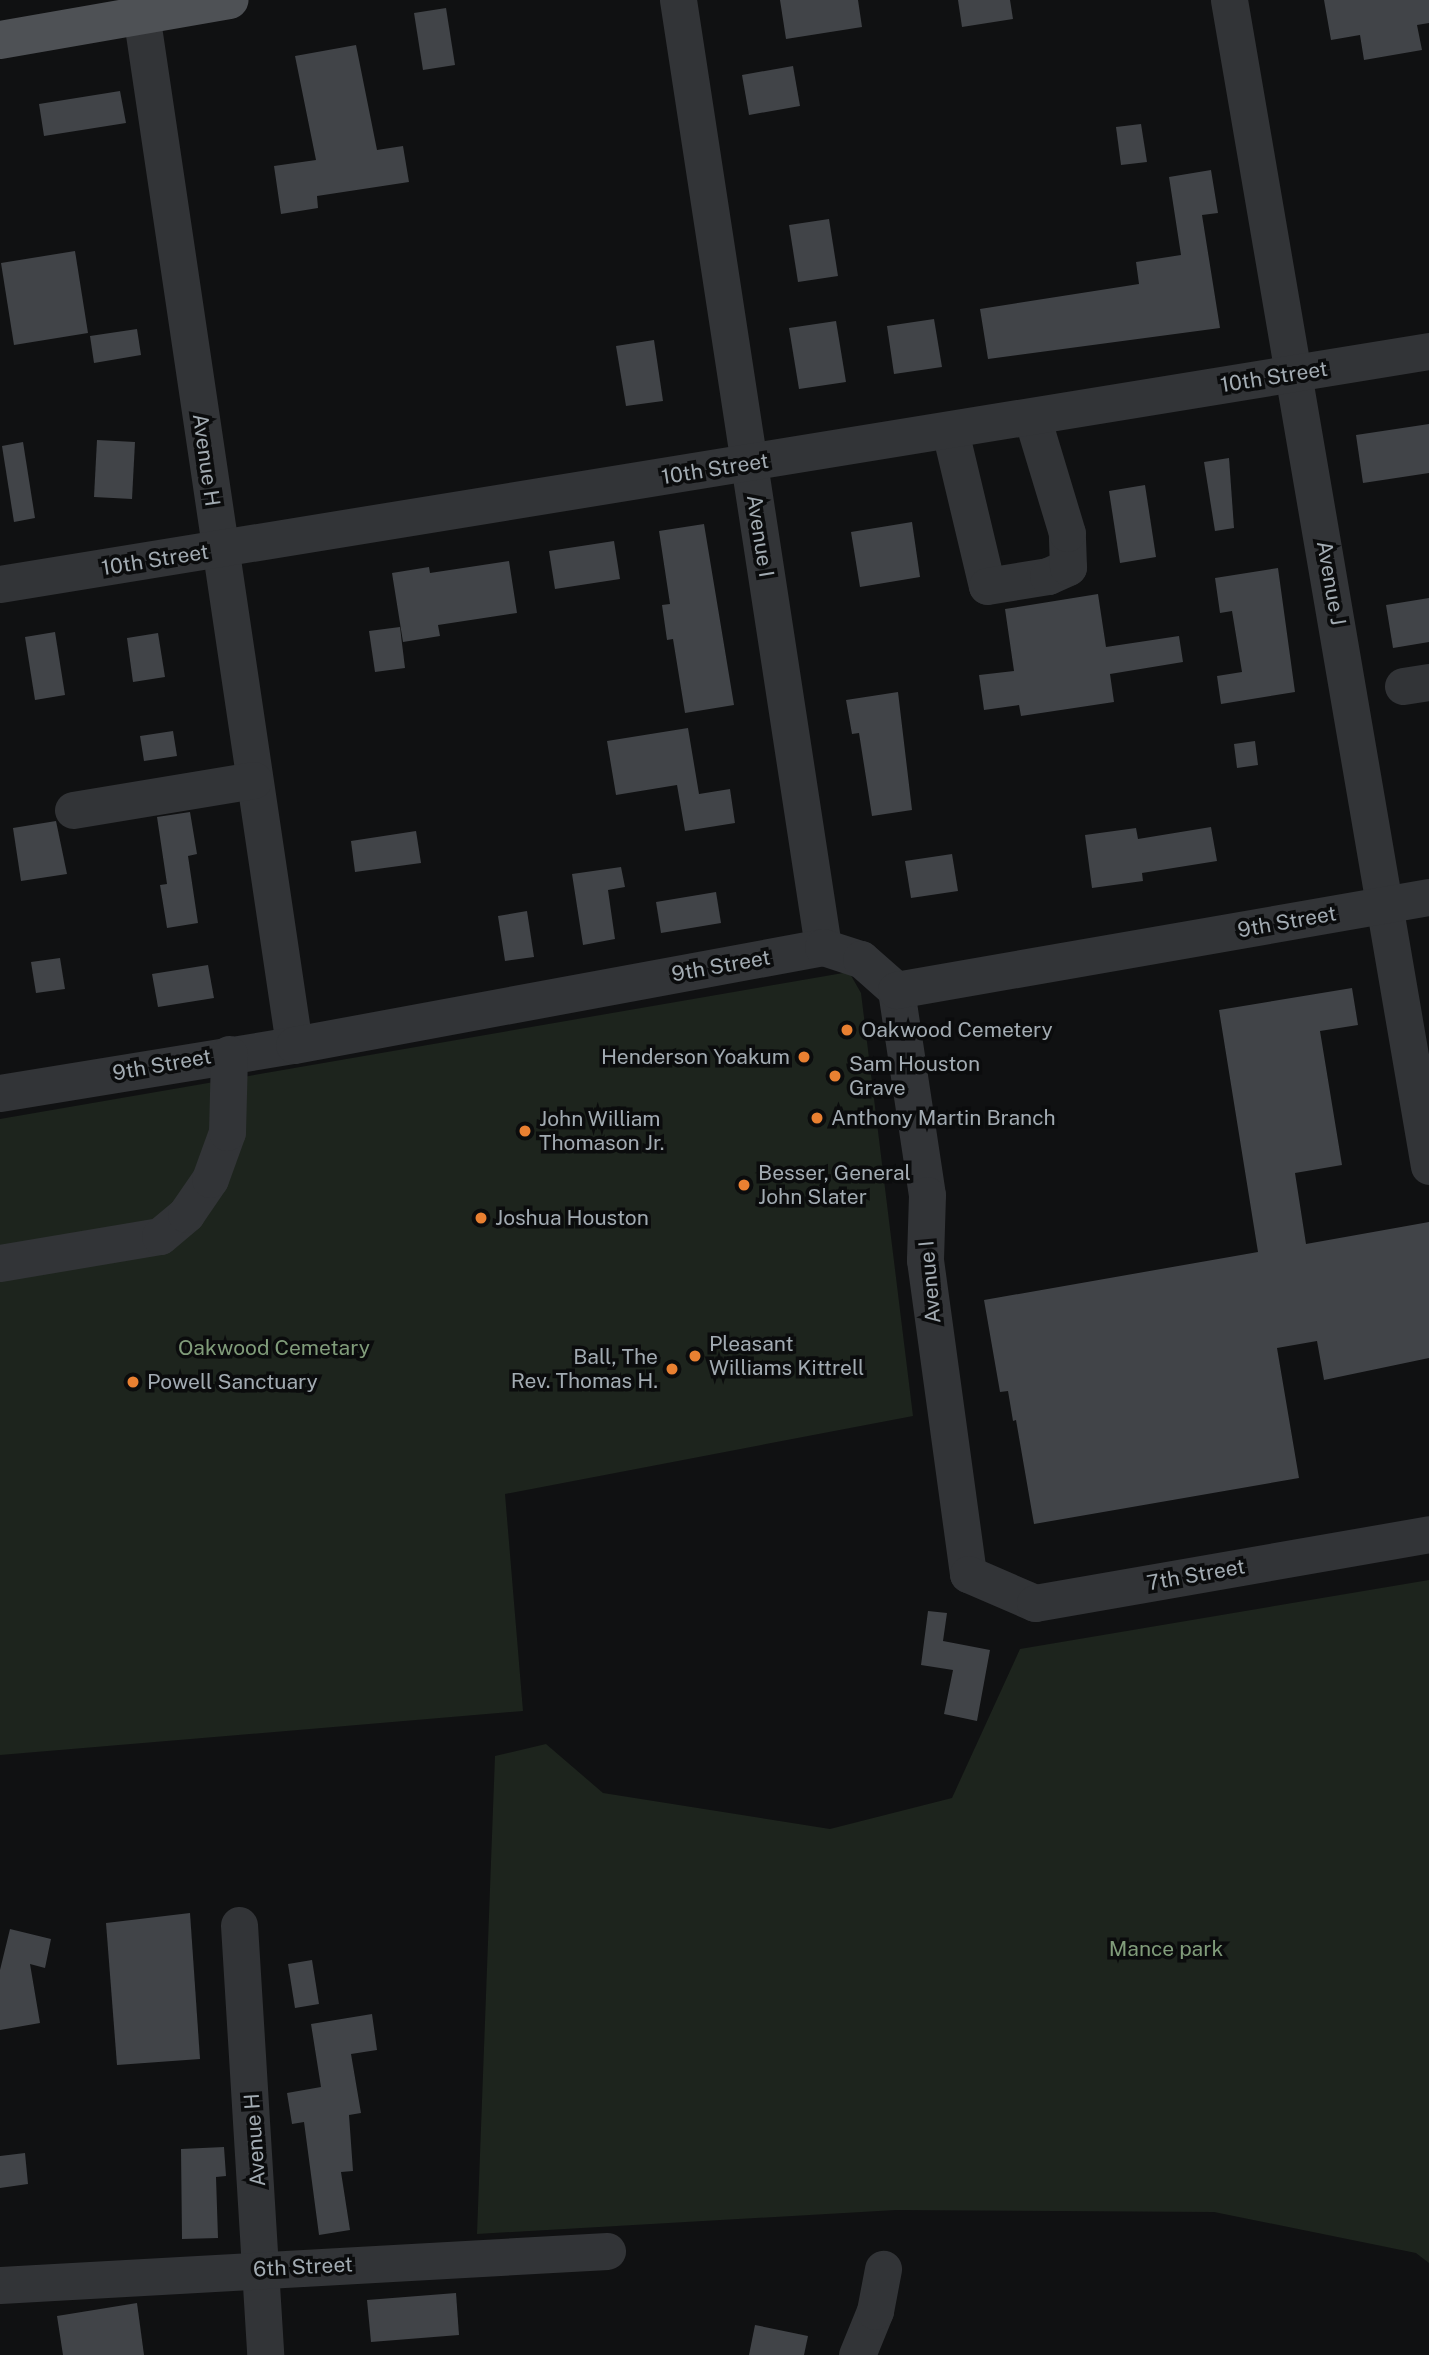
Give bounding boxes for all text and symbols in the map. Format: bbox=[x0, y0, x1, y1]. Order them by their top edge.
street label: 10th Street bbox=[1219, 356, 1329, 398]
street label: Avenue H bbox=[187, 412, 225, 508]
street label: 10th Street bbox=[660, 448, 770, 490]
street label: Avenue I bbox=[741, 493, 779, 579]
street label: 10th Street bbox=[100, 539, 210, 581]
street label: Avenue J bbox=[1311, 539, 1351, 627]
street label: 9th Street bbox=[1236, 901, 1338, 943]
street label: 9th Street bbox=[670, 945, 772, 987]
place label: Oakwood Cemetery bbox=[861, 1017, 1053, 1043]
marker: Oakwood Cemetery bbox=[839, 1022, 855, 1038]
street label: 9th Street bbox=[111, 1044, 213, 1086]
place label: Henderson Yoakum bbox=[601, 1044, 790, 1070]
marker: Henderson Yoakum bbox=[796, 1049, 812, 1065]
place label: Sam Houston Grave bbox=[849, 1051, 980, 1101]
marker: Sam Houston Grave bbox=[827, 1068, 843, 1084]
place label: Anthony Martin Branch bbox=[831, 1105, 1056, 1131]
place label: John William Thomason Jr. bbox=[539, 1106, 664, 1156]
marker: Anthony Martin Branch bbox=[809, 1110, 825, 1126]
marker: John William Thomason Jr. bbox=[517, 1123, 533, 1139]
place label: Besser, General John Slater bbox=[758, 1160, 911, 1210]
marker: Besser, General John Slater bbox=[736, 1177, 752, 1193]
place label: Joshua Houston bbox=[495, 1205, 649, 1231]
marker: Joshua Houston bbox=[473, 1210, 489, 1226]
street label: Avenue I bbox=[914, 1239, 946, 1325]
place label: Pleasant Williams Kittrell bbox=[709, 1331, 864, 1381]
park label: Oakwood Cemetary bbox=[178, 1335, 370, 1361]
place label: Ball, The Rev. Thomas H. bbox=[510, 1344, 658, 1394]
marker: Pleasant Williams Kittrell bbox=[687, 1348, 703, 1364]
marker: Ball, The Rev. Thomas H. bbox=[664, 1361, 680, 1377]
place label: Powell Sanctuary bbox=[147, 1369, 318, 1395]
marker: Powell Sanctuary bbox=[125, 1374, 141, 1390]
street label: 7th Street bbox=[1145, 1554, 1247, 1596]
park label: Mance park bbox=[1109, 1936, 1223, 1962]
street label: Avenue H bbox=[239, 2093, 271, 2187]
street label: 6th Street bbox=[253, 2252, 353, 2282]

